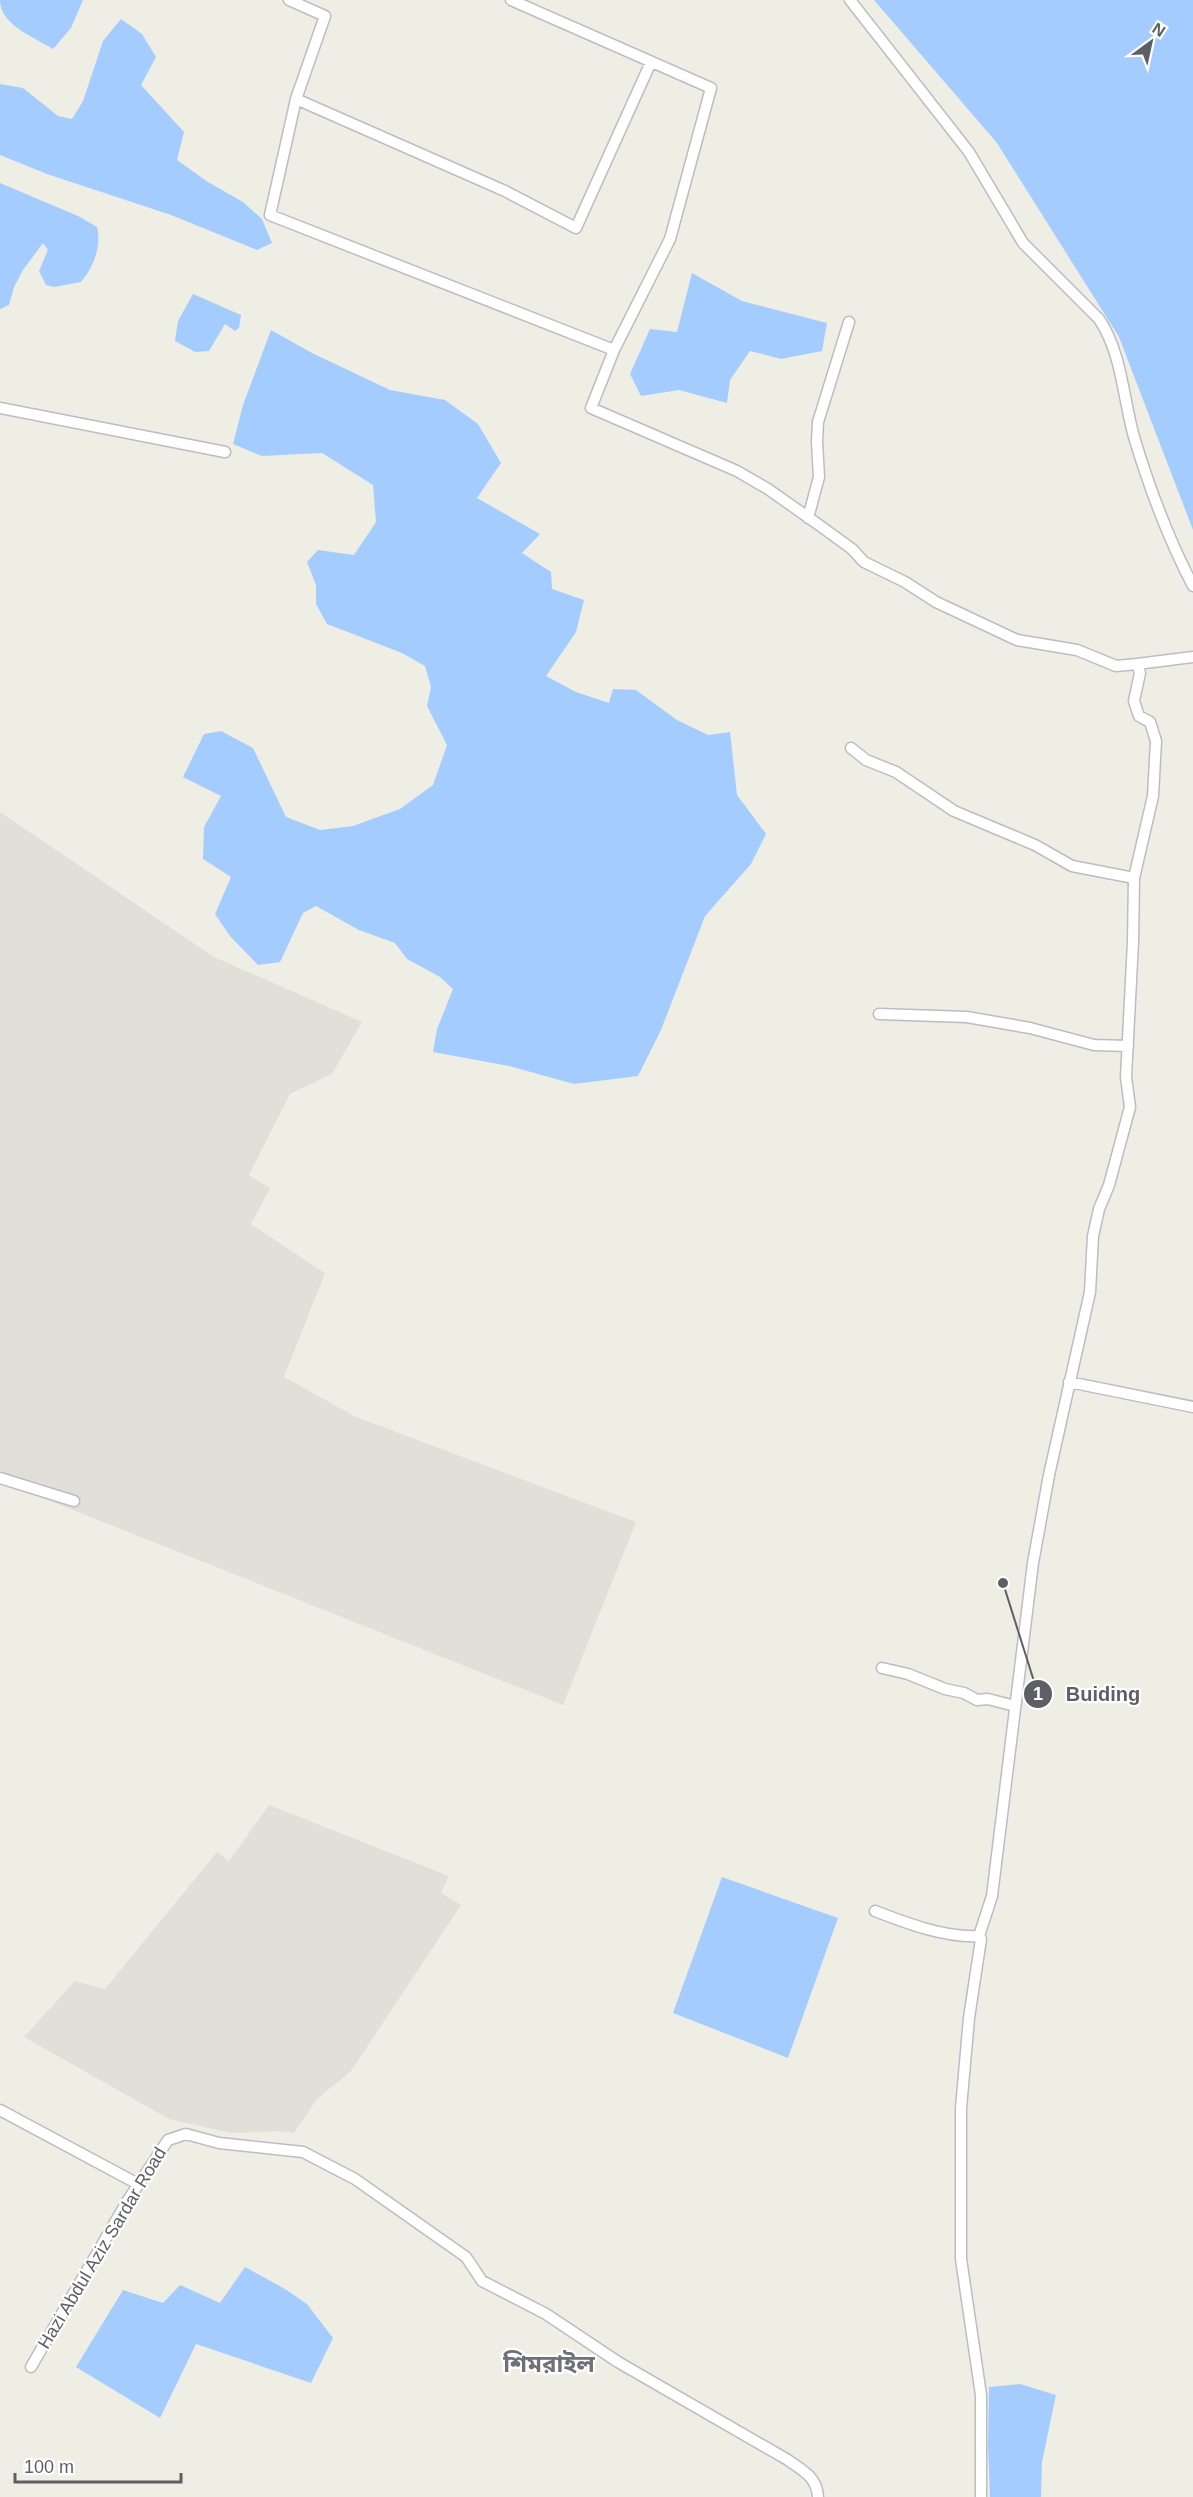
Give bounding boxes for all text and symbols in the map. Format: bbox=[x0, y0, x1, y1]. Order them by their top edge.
north arrow bbox=[1121, 12, 1181, 72]
text: N bbox=[1149, 20, 1168, 40]
callout: Buiding bbox=[1023, 1675, 1152, 1713]
text: Buiding bbox=[1066, 1683, 1140, 1705]
text: 1 bbox=[1033, 1684, 1043, 1704]
street label: Hazi Abdul Aziz Sardar Road bbox=[34, 2144, 170, 2352]
district label: শিমরাইল bbox=[502, 2350, 596, 2377]
scale bar bbox=[15, 2446, 182, 2484]
text: 100 m bbox=[24, 2457, 74, 2477]

